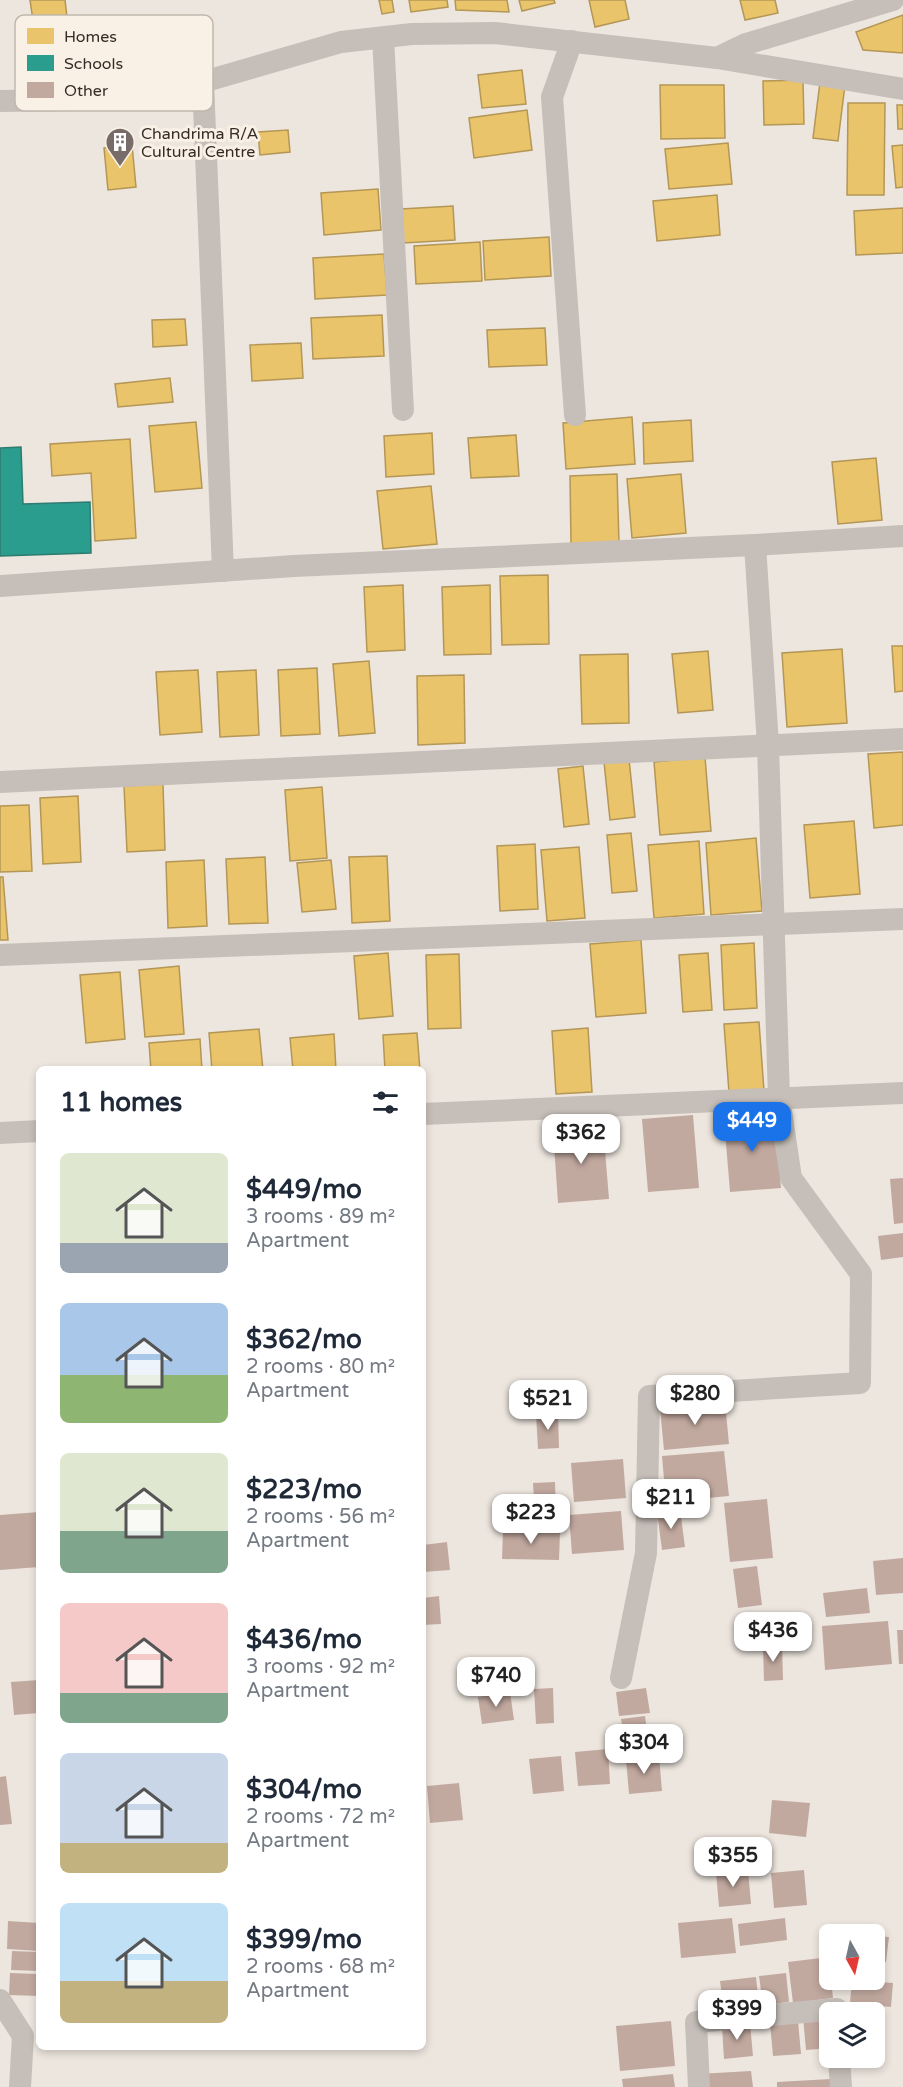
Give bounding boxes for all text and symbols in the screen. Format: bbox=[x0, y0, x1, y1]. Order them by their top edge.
legend bbox=[15, 15, 213, 111]
text: Homes bbox=[64, 27, 117, 47]
text: Schools bbox=[64, 54, 123, 74]
text: Other bbox=[64, 81, 109, 101]
place label: Chandrima R/A Cultural Centre bbox=[141, 124, 259, 162]
building icon: Chandrima R/A Cultural Centre bbox=[104, 126, 136, 168]
icon: filters bbox=[369, 1086, 402, 1119]
text: 11 homes bbox=[60, 1087, 182, 1118]
pin: $449 bbox=[716, 1102, 788, 1153]
text: $449 bbox=[727, 1109, 777, 1133]
pin: $362 bbox=[545, 1114, 617, 1165]
text: $362 bbox=[556, 1121, 606, 1145]
text: $449/mo bbox=[246, 1174, 362, 1205]
icon: home bbox=[108, 1177, 180, 1249]
text: 3 rooms · 89 m² bbox=[246, 1205, 395, 1229]
text: Apartment bbox=[246, 1229, 349, 1253]
text: $362/mo bbox=[246, 1324, 362, 1355]
icon: home bbox=[108, 1327, 180, 1399]
text: 2 rooms · 80 m² bbox=[246, 1355, 395, 1379]
pin: $280 bbox=[659, 1375, 731, 1426]
text: Apartment bbox=[246, 1379, 349, 1403]
pin: $521 bbox=[512, 1380, 584, 1431]
text: $280 bbox=[670, 1382, 720, 1406]
text: $521 bbox=[523, 1387, 573, 1411]
text: $223/mo bbox=[246, 1474, 362, 1505]
icon: home bbox=[108, 1477, 180, 1549]
pin: $211 bbox=[635, 1479, 707, 1530]
text: $211 bbox=[646, 1486, 696, 1510]
pin: $223 bbox=[495, 1494, 567, 1545]
text: $223 bbox=[506, 1501, 556, 1525]
text: 2 rooms · 56 m² bbox=[246, 1505, 395, 1529]
text: Apartment bbox=[246, 1529, 349, 1553]
pin: $436 bbox=[737, 1612, 809, 1663]
text: $436 bbox=[748, 1619, 798, 1643]
text: $436/mo bbox=[246, 1624, 362, 1655]
icon: home bbox=[108, 1627, 180, 1699]
text: 3 rooms · 92 m² bbox=[246, 1655, 395, 1679]
pin: $740 bbox=[460, 1657, 532, 1708]
text: $740 bbox=[471, 1664, 521, 1688]
text: Apartment bbox=[246, 1679, 349, 1703]
pin: $304 bbox=[608, 1724, 680, 1775]
text: $304 bbox=[619, 1731, 669, 1755]
text: $304/mo bbox=[246, 1774, 362, 1805]
icon: home bbox=[108, 1777, 180, 1849]
text: 2 rooms · 72 m² bbox=[246, 1805, 395, 1829]
text: Apartment bbox=[246, 1829, 349, 1853]
pin: $355 bbox=[697, 1837, 769, 1888]
text: $355 bbox=[708, 1844, 758, 1868]
text: $399/mo bbox=[246, 1924, 362, 1955]
north arrow bbox=[819, 1924, 885, 1990]
map controls bbox=[819, 1924, 885, 2068]
icon: home bbox=[108, 1927, 180, 1999]
text: 2 rooms · 68 m² bbox=[246, 1955, 395, 1979]
text: Apartment bbox=[246, 1979, 349, 2003]
pin: $399 bbox=[701, 1990, 773, 2041]
text: $399 bbox=[712, 1997, 762, 2021]
button: layers bbox=[819, 2002, 885, 2068]

